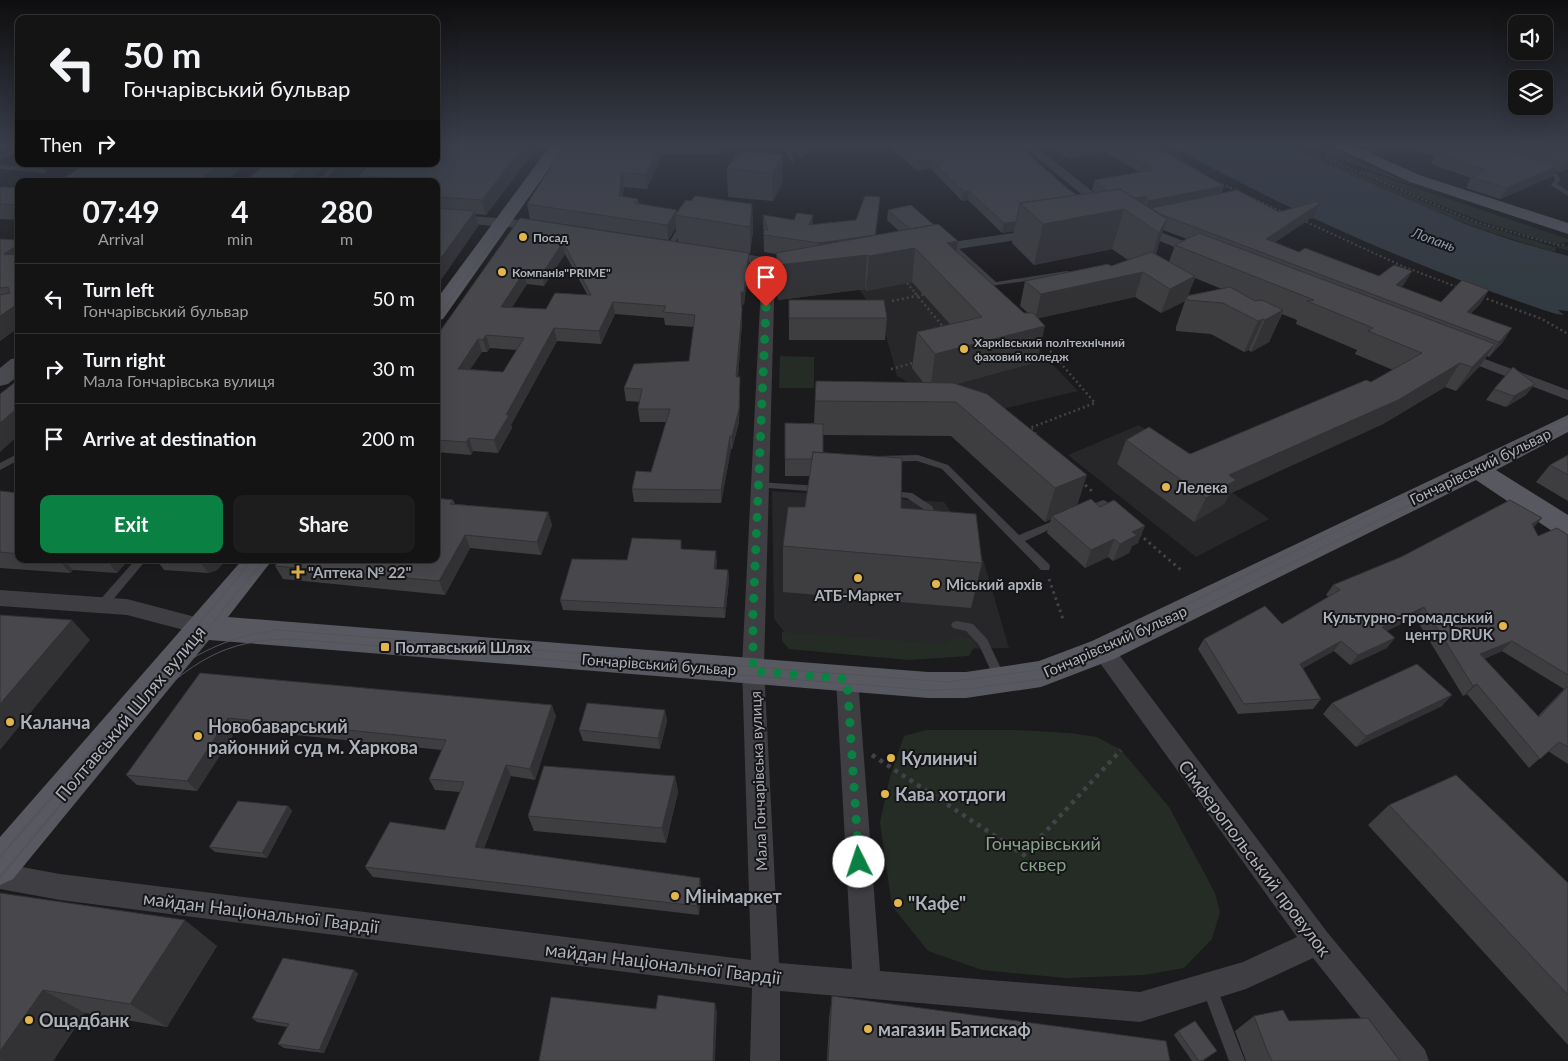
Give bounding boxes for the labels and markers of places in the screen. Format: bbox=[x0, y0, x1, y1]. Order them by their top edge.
place label: Посад bbox=[533, 230, 569, 245]
marker: Посад bbox=[517, 231, 529, 243]
pin bbox=[745, 256, 787, 307]
place label: Компанія"PRIME" bbox=[512, 265, 611, 280]
marker: Компанія"PRIME" bbox=[496, 266, 508, 278]
place label: Харківський політехнічний фаховий коледж bbox=[974, 335, 1125, 364]
marker: Харківський політехнічний фаховий коледж bbox=[958, 343, 970, 355]
place label: Лелека bbox=[1175, 478, 1228, 496]
marker: Лелека bbox=[1160, 481, 1172, 493]
place label: "Аптека № 22" bbox=[308, 563, 412, 581]
marker: "Аптека № 22" bbox=[292, 566, 304, 578]
marker: АТБ-Маркет bbox=[852, 572, 864, 584]
place label: Міський архів bbox=[946, 575, 1043, 593]
marker: Міський архів bbox=[930, 578, 942, 590]
place label: АТБ-Маркет bbox=[814, 586, 902, 604]
place label: Культурно-громадський центр DRUK bbox=[1323, 608, 1494, 643]
marker: Культурно-громадський центр DRUK bbox=[1497, 620, 1509, 632]
place label: Полтавський Шлях bbox=[395, 638, 531, 656]
marker: Полтавський Шлях bbox=[379, 641, 391, 653]
place label: Каланча bbox=[20, 711, 90, 733]
place label: Новобаварський районний суд м. Харкова bbox=[208, 715, 418, 758]
marker: Каланча bbox=[4, 716, 16, 728]
marker: Новобаварський районний суд м. Харкова bbox=[192, 730, 204, 742]
place label: Кулиничі bbox=[901, 747, 977, 769]
marker: Кулиничі bbox=[885, 752, 897, 764]
place label: Кава хотдоги bbox=[895, 783, 1006, 805]
marker: Кава хотдоги bbox=[879, 788, 891, 800]
place label: Мінімаркет bbox=[685, 885, 783, 907]
marker: Мінімаркет bbox=[669, 890, 681, 902]
place label: "Кафе" bbox=[908, 892, 966, 914]
marker: "Кафе" bbox=[892, 897, 904, 909]
place label: Ощадбанк bbox=[39, 1009, 130, 1031]
marker: Ощадбанк bbox=[23, 1014, 35, 1026]
place label: магазин Батискаф bbox=[878, 1018, 1031, 1040]
marker: магазин Батискаф bbox=[862, 1023, 874, 1035]

